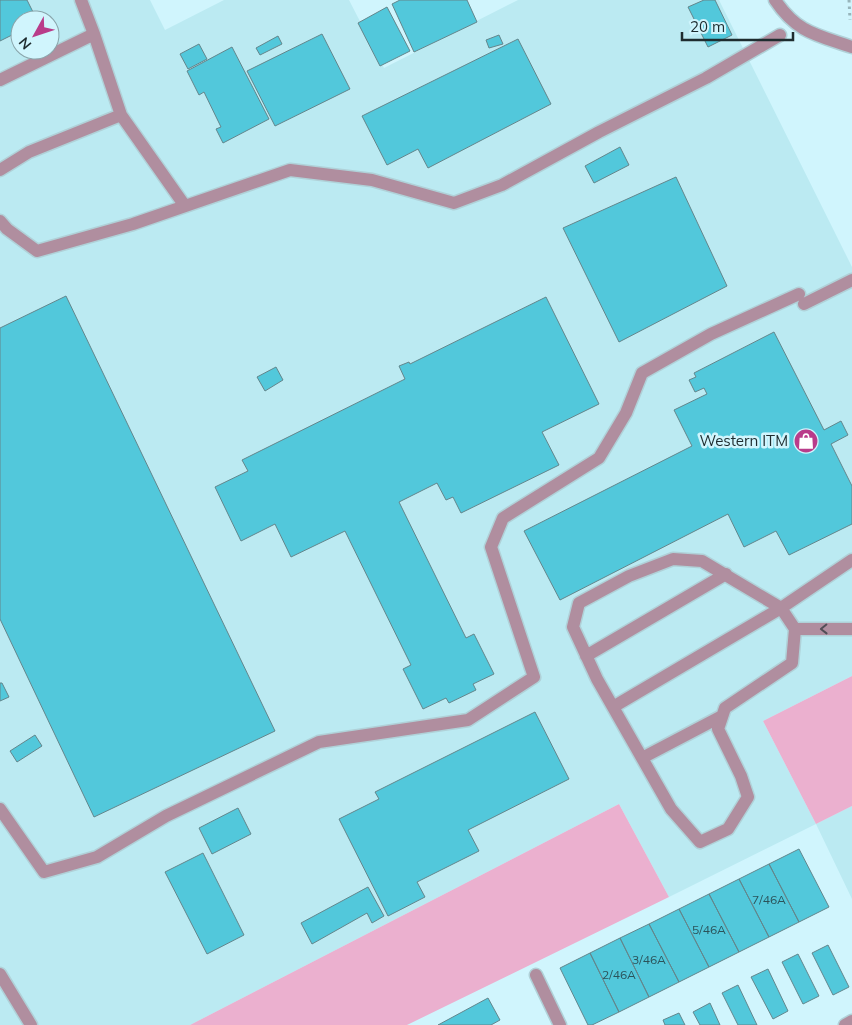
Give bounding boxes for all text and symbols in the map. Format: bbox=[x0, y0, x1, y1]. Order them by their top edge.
north arrow bbox=[10, 10, 60, 60]
scale bar bbox=[682, 10, 793, 42]
text: 20 m bbox=[690, 17, 725, 36]
text: N bbox=[15, 34, 35, 53]
shop icon: Western ITM bbox=[793, 428, 819, 454]
place label: Western ITM bbox=[699, 431, 788, 450]
one-way arrow bbox=[819, 624, 827, 634]
house number: 7/46A bbox=[752, 892, 786, 907]
house number: 5/46A bbox=[692, 922, 726, 937]
house number: 3/46A bbox=[632, 952, 666, 967]
house number: 2/46A bbox=[602, 967, 636, 982]

